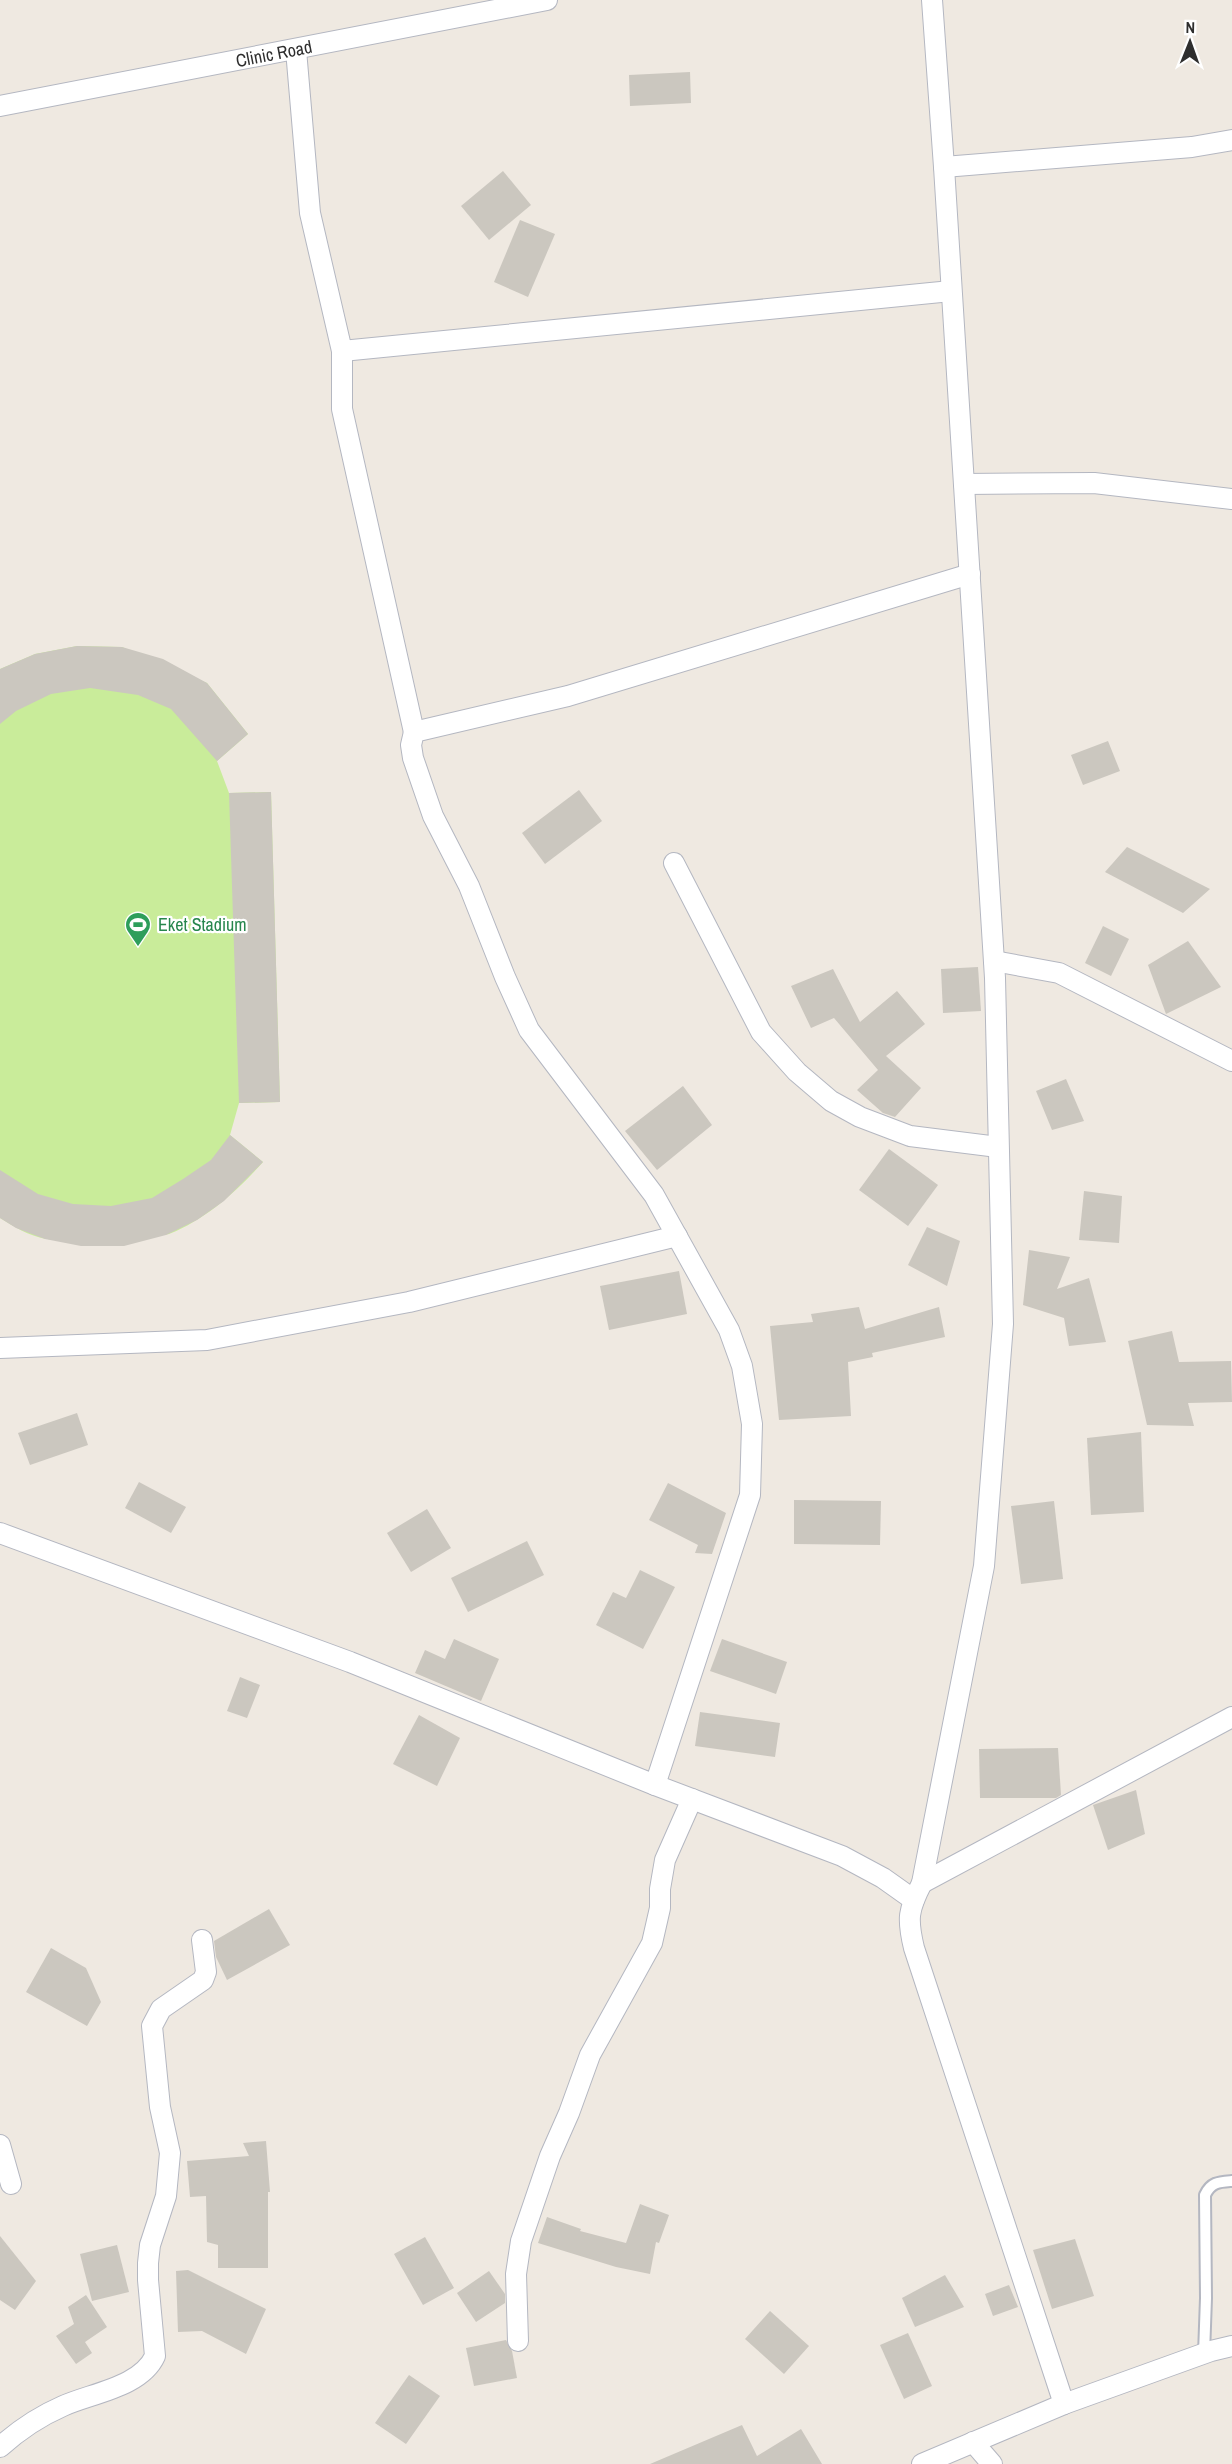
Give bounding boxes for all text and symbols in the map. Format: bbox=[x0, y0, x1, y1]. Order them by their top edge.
north arrow bbox=[1160, 12, 1220, 72]
text: N bbox=[1185, 16, 1195, 38]
street label: Clinic Road bbox=[234, 34, 314, 73]
sports icon: Eket Stadium bbox=[123, 910, 153, 948]
place label: Eket Stadium bbox=[158, 912, 247, 937]

